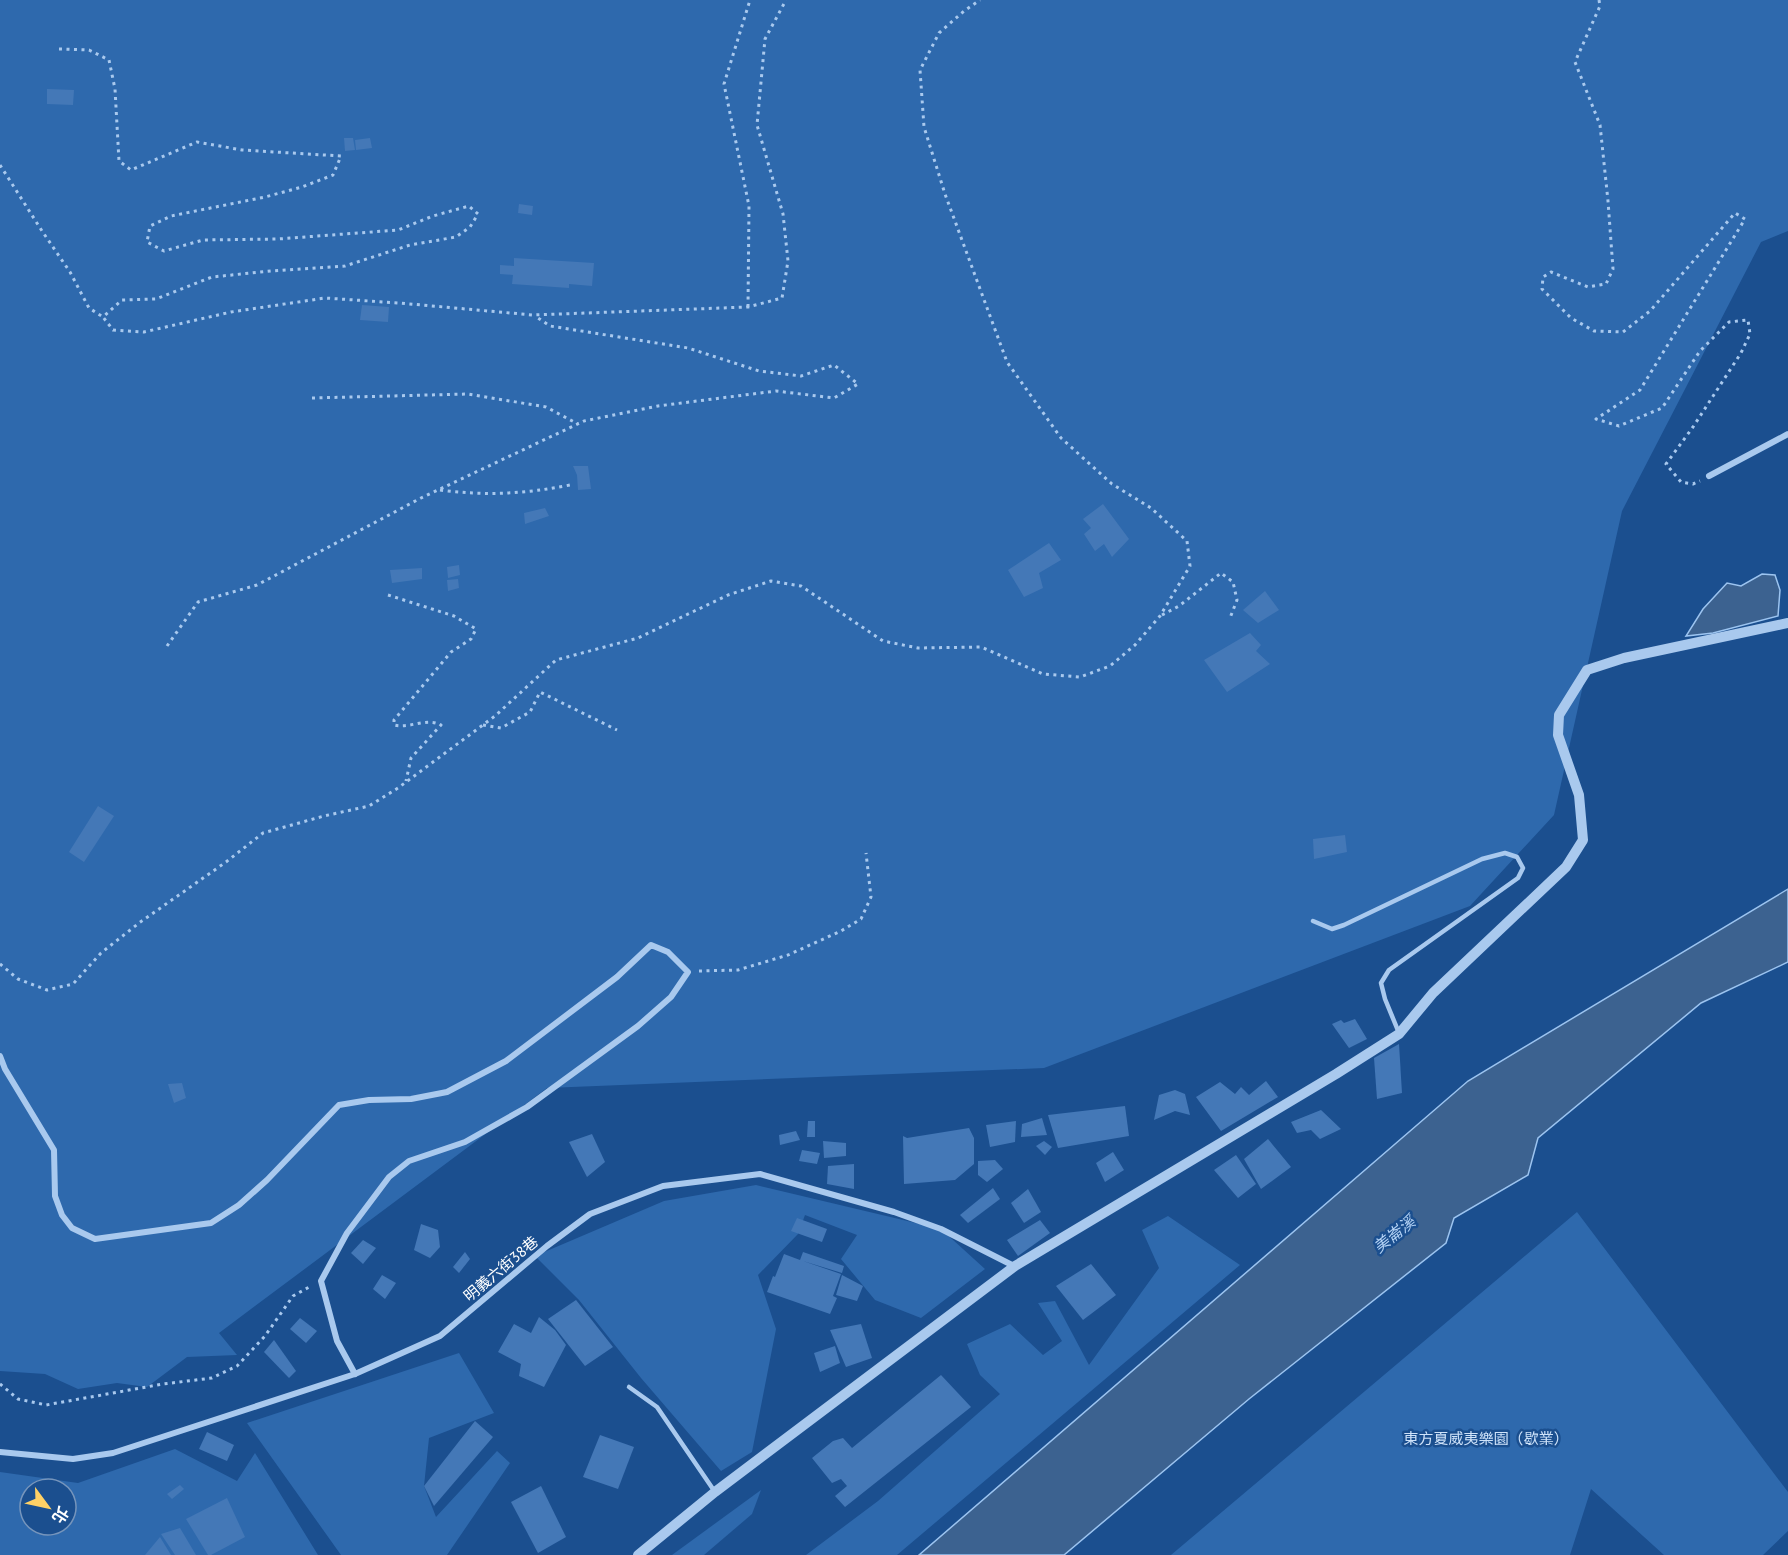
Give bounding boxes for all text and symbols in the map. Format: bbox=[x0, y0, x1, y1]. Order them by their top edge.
water label: 美崙溪 bbox=[1369, 1210, 1420, 1257]
street label: 明義六街38巷 bbox=[460, 1232, 542, 1305]
park label: 東方夏威夷樂園（歇業） bbox=[1403, 1429, 1569, 1448]
north arrow bbox=[18, 1477, 78, 1537]
text: 北 bbox=[48, 1503, 73, 1527]

